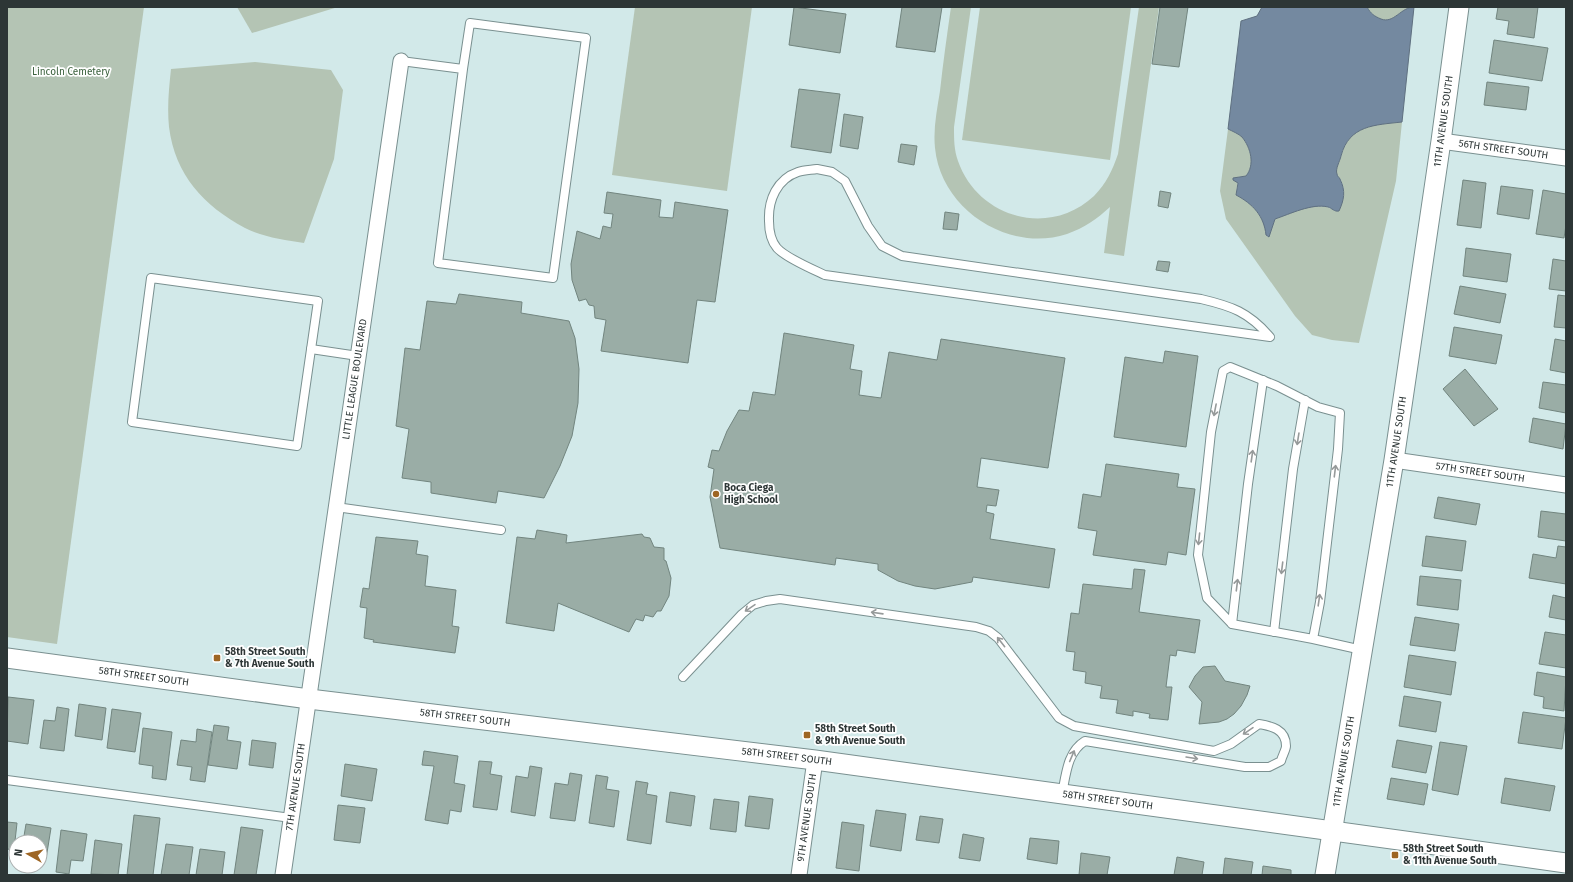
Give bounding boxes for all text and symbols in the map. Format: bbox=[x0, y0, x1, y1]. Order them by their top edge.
park label: Lincoln Cemetery bbox=[32, 66, 110, 78]
street label: 11TH AVENUE SOUTH bbox=[1431, 75, 1456, 168]
street label: 56TH STREET SOUTH bbox=[1458, 137, 1549, 162]
street label: LITTLE LEAGUE BOULEVARD bbox=[340, 318, 370, 440]
street label: 11TH AVENUE SOUTH bbox=[1384, 395, 1409, 488]
one-way arrow bbox=[1211, 403, 1219, 416]
one-way arrow bbox=[1294, 432, 1302, 445]
one-way arrow bbox=[1248, 450, 1256, 463]
street label: 57TH STREET SOUTH bbox=[1435, 460, 1525, 485]
one-way arrow bbox=[1332, 465, 1339, 478]
place label: Boca Ciega High School bbox=[724, 482, 778, 506]
marker: Boca Ciega High School bbox=[711, 489, 721, 499]
one-way arrow bbox=[1196, 532, 1203, 545]
one-way arrow bbox=[1278, 561, 1285, 574]
one-way arrow bbox=[1233, 579, 1240, 592]
one-way arrow bbox=[1316, 594, 1324, 607]
one-way arrow bbox=[745, 604, 756, 612]
one-way arrow bbox=[871, 609, 884, 617]
one-way arrow bbox=[997, 637, 1005, 648]
place label: 58th Street South & 7th Avenue South bbox=[225, 646, 315, 670]
marker: 58th Street South & 7th Avenue South bbox=[212, 653, 222, 663]
street label: 58TH STREET SOUTH bbox=[98, 665, 190, 689]
street label: 58TH STREET SOUTH bbox=[419, 706, 511, 729]
street label: 11TH AVENUE SOUTH bbox=[1330, 715, 1357, 808]
place label: 58th Street South & 9th Avenue South bbox=[815, 723, 906, 747]
one-way arrow bbox=[1243, 727, 1254, 735]
marker: 58th Street South & 9th Avenue South bbox=[802, 730, 812, 740]
street label: 7TH AVENUE SOUTH bbox=[284, 742, 308, 831]
street label: 58TH STREET SOUTH bbox=[741, 745, 833, 768]
one-way arrow bbox=[1069, 751, 1076, 763]
one-way arrow bbox=[1185, 754, 1198, 762]
street label: 9TH AVENUE SOUTH bbox=[795, 773, 819, 862]
street label: 58TH STREET SOUTH bbox=[1062, 788, 1154, 812]
north arrow bbox=[8, 834, 48, 874]
place label: 58th Street South & 11th Avenue South bbox=[1403, 843, 1497, 867]
text: N bbox=[12, 848, 26, 857]
marker: 58th Street South & 11th Avenue South bbox=[1390, 850, 1400, 860]

